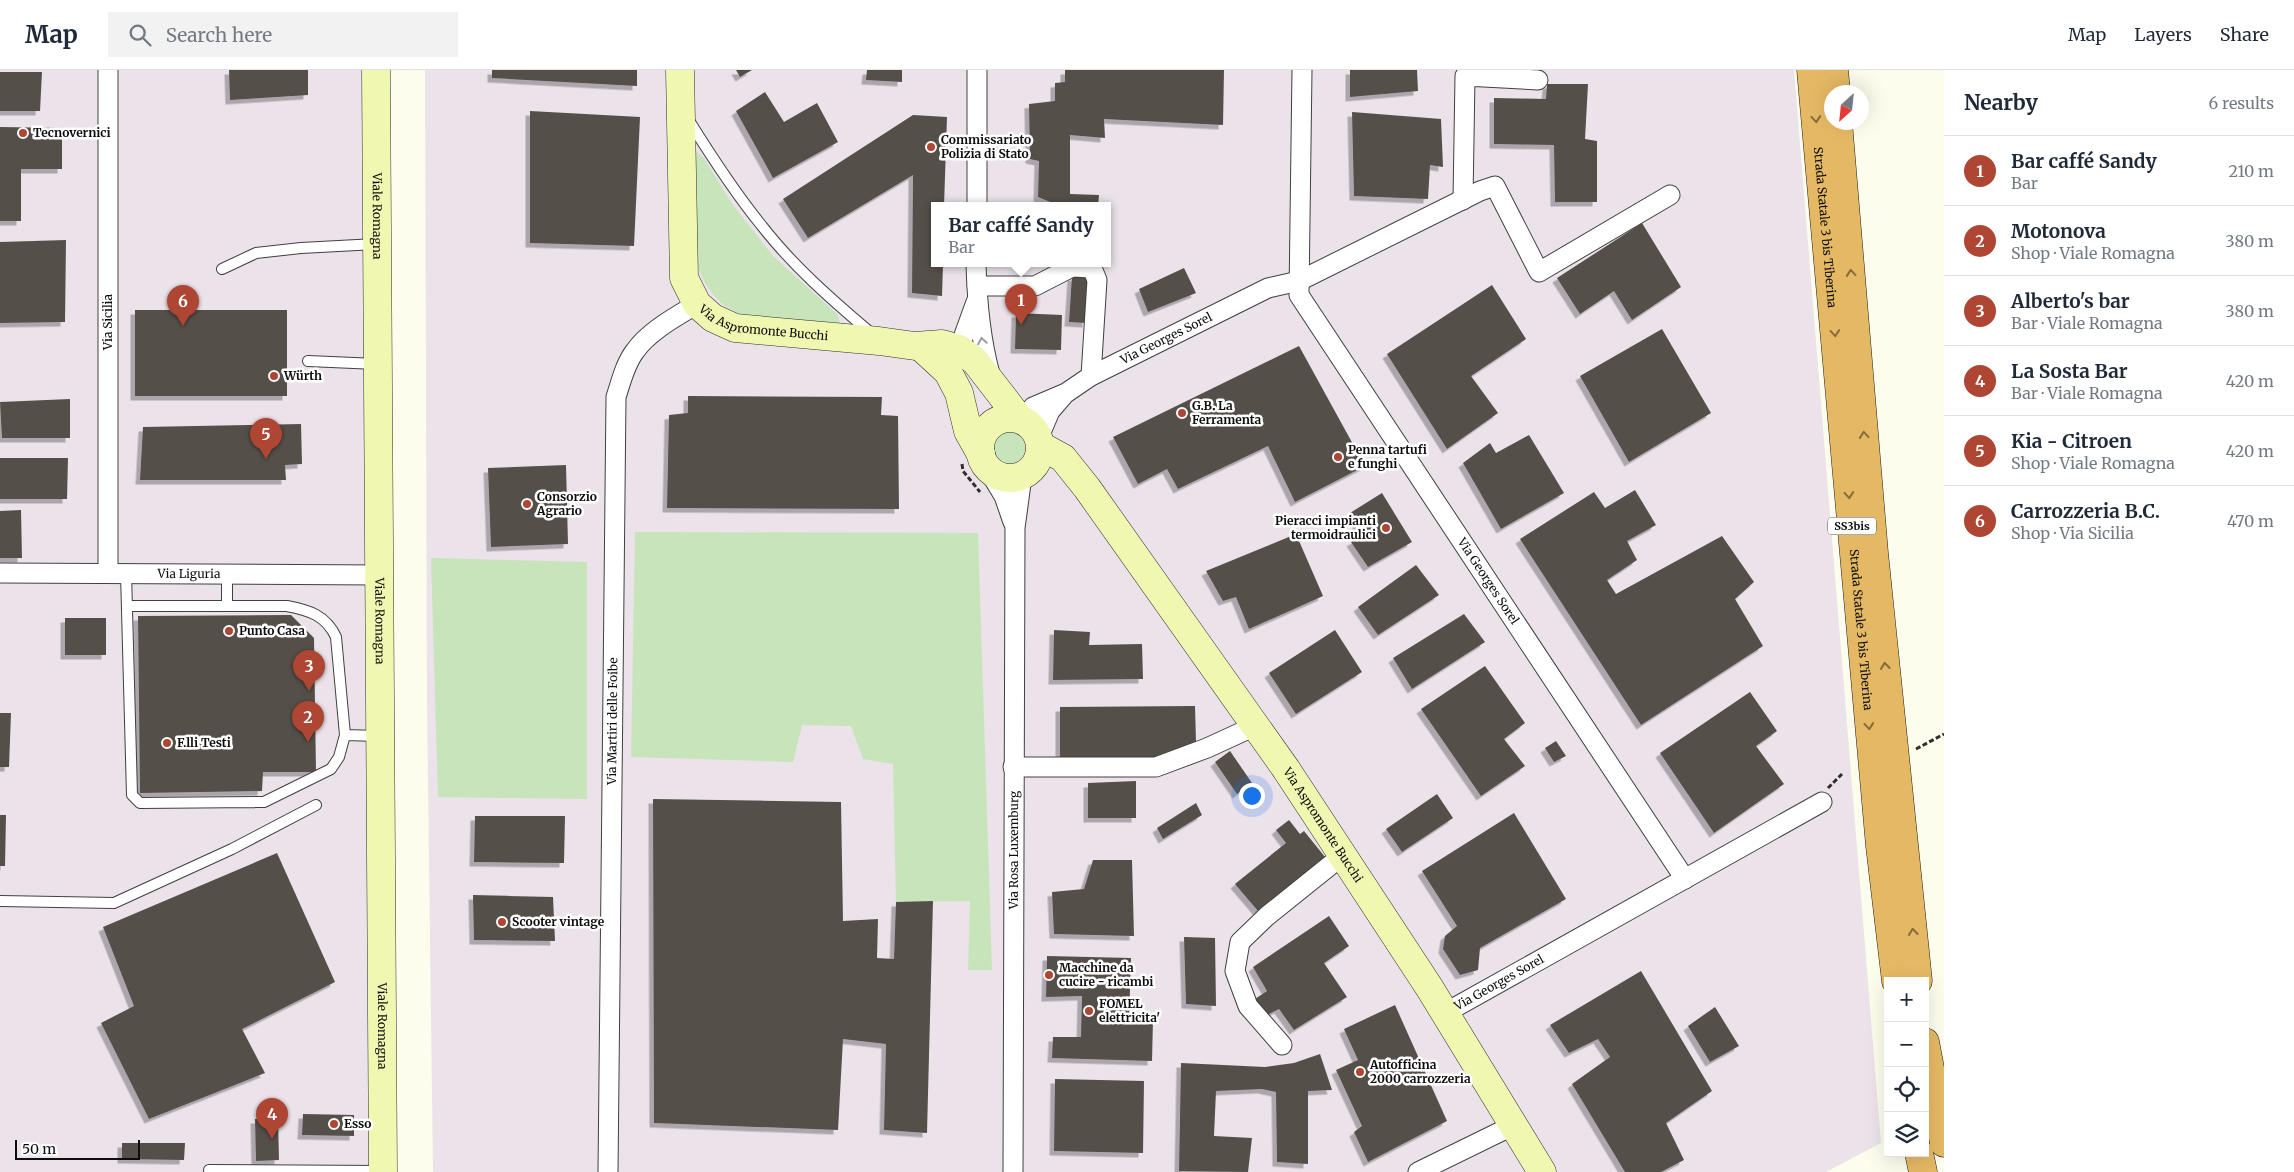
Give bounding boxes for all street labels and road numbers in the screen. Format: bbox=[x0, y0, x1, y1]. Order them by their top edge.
street label: Strada Statale 3 bis Tiberina bbox=[1811, 146, 1840, 309]
street label: Viale Romagna bbox=[370, 172, 385, 260]
street label: Via Sicilia bbox=[100, 294, 115, 351]
street label: Via Aspromonte Bucchi bbox=[695, 300, 829, 343]
street label: Via Georges Sorel bbox=[1117, 309, 1215, 368]
road number: SS3bis bbox=[1828, 518, 1876, 534]
street label: Via Georges Sorel bbox=[1454, 534, 1523, 627]
street label: Strada Statale 3 bis Tiberina bbox=[1847, 549, 1876, 711]
street label: Via Liguria bbox=[157, 566, 221, 581]
street label: Viale Romagna bbox=[372, 577, 388, 665]
street label: Via Martiri delle Foibe bbox=[604, 657, 620, 786]
street label: Via Aspromonte Bucchi bbox=[1280, 764, 1366, 885]
street label: Via Rosa Luxemburg bbox=[1006, 790, 1021, 910]
street label: Via Georges Sorel bbox=[1451, 951, 1547, 1014]
street label: Viale Romagna bbox=[375, 982, 390, 1070]

